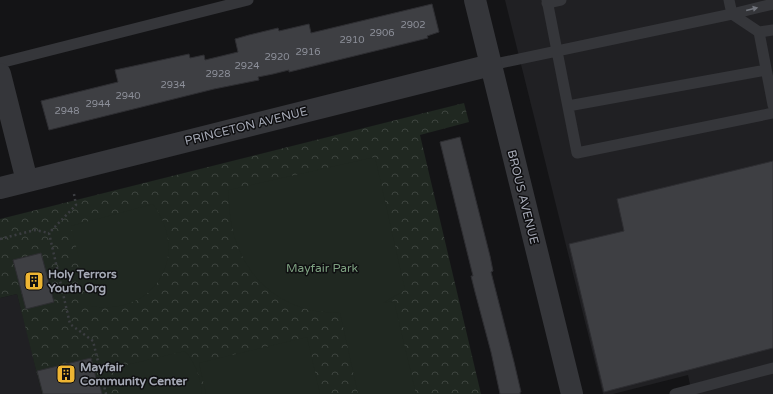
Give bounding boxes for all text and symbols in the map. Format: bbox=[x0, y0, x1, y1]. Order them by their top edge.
one-way arrow bbox=[747, 6, 759, 12]
house number: 2902 bbox=[400, 19, 426, 31]
house number: 2906 bbox=[369, 27, 395, 39]
house number: 2910 bbox=[339, 34, 365, 46]
house number: 2916 bbox=[295, 46, 321, 58]
house number: 2920 bbox=[264, 51, 290, 63]
house number: 2924 bbox=[234, 60, 260, 72]
house number: 2928 bbox=[205, 68, 231, 80]
house number: 2934 bbox=[160, 79, 186, 91]
house number: 2940 bbox=[115, 90, 141, 102]
house number: 2944 bbox=[85, 98, 111, 110]
street label: PRINCETON AVENUE bbox=[183, 104, 309, 148]
house number: 2948 bbox=[54, 105, 80, 117]
street label: BROUS AVENUE bbox=[504, 148, 542, 246]
park label: Mayfair Park bbox=[286, 261, 359, 275]
place label: Holy Terrors Youth Org bbox=[48, 267, 117, 296]
building icon: Holy Terrors Youth Org bbox=[23, 270, 45, 292]
place label: Mayfair Community Center bbox=[80, 360, 188, 389]
building icon: Mayfair Community Center bbox=[55, 363, 77, 385]

